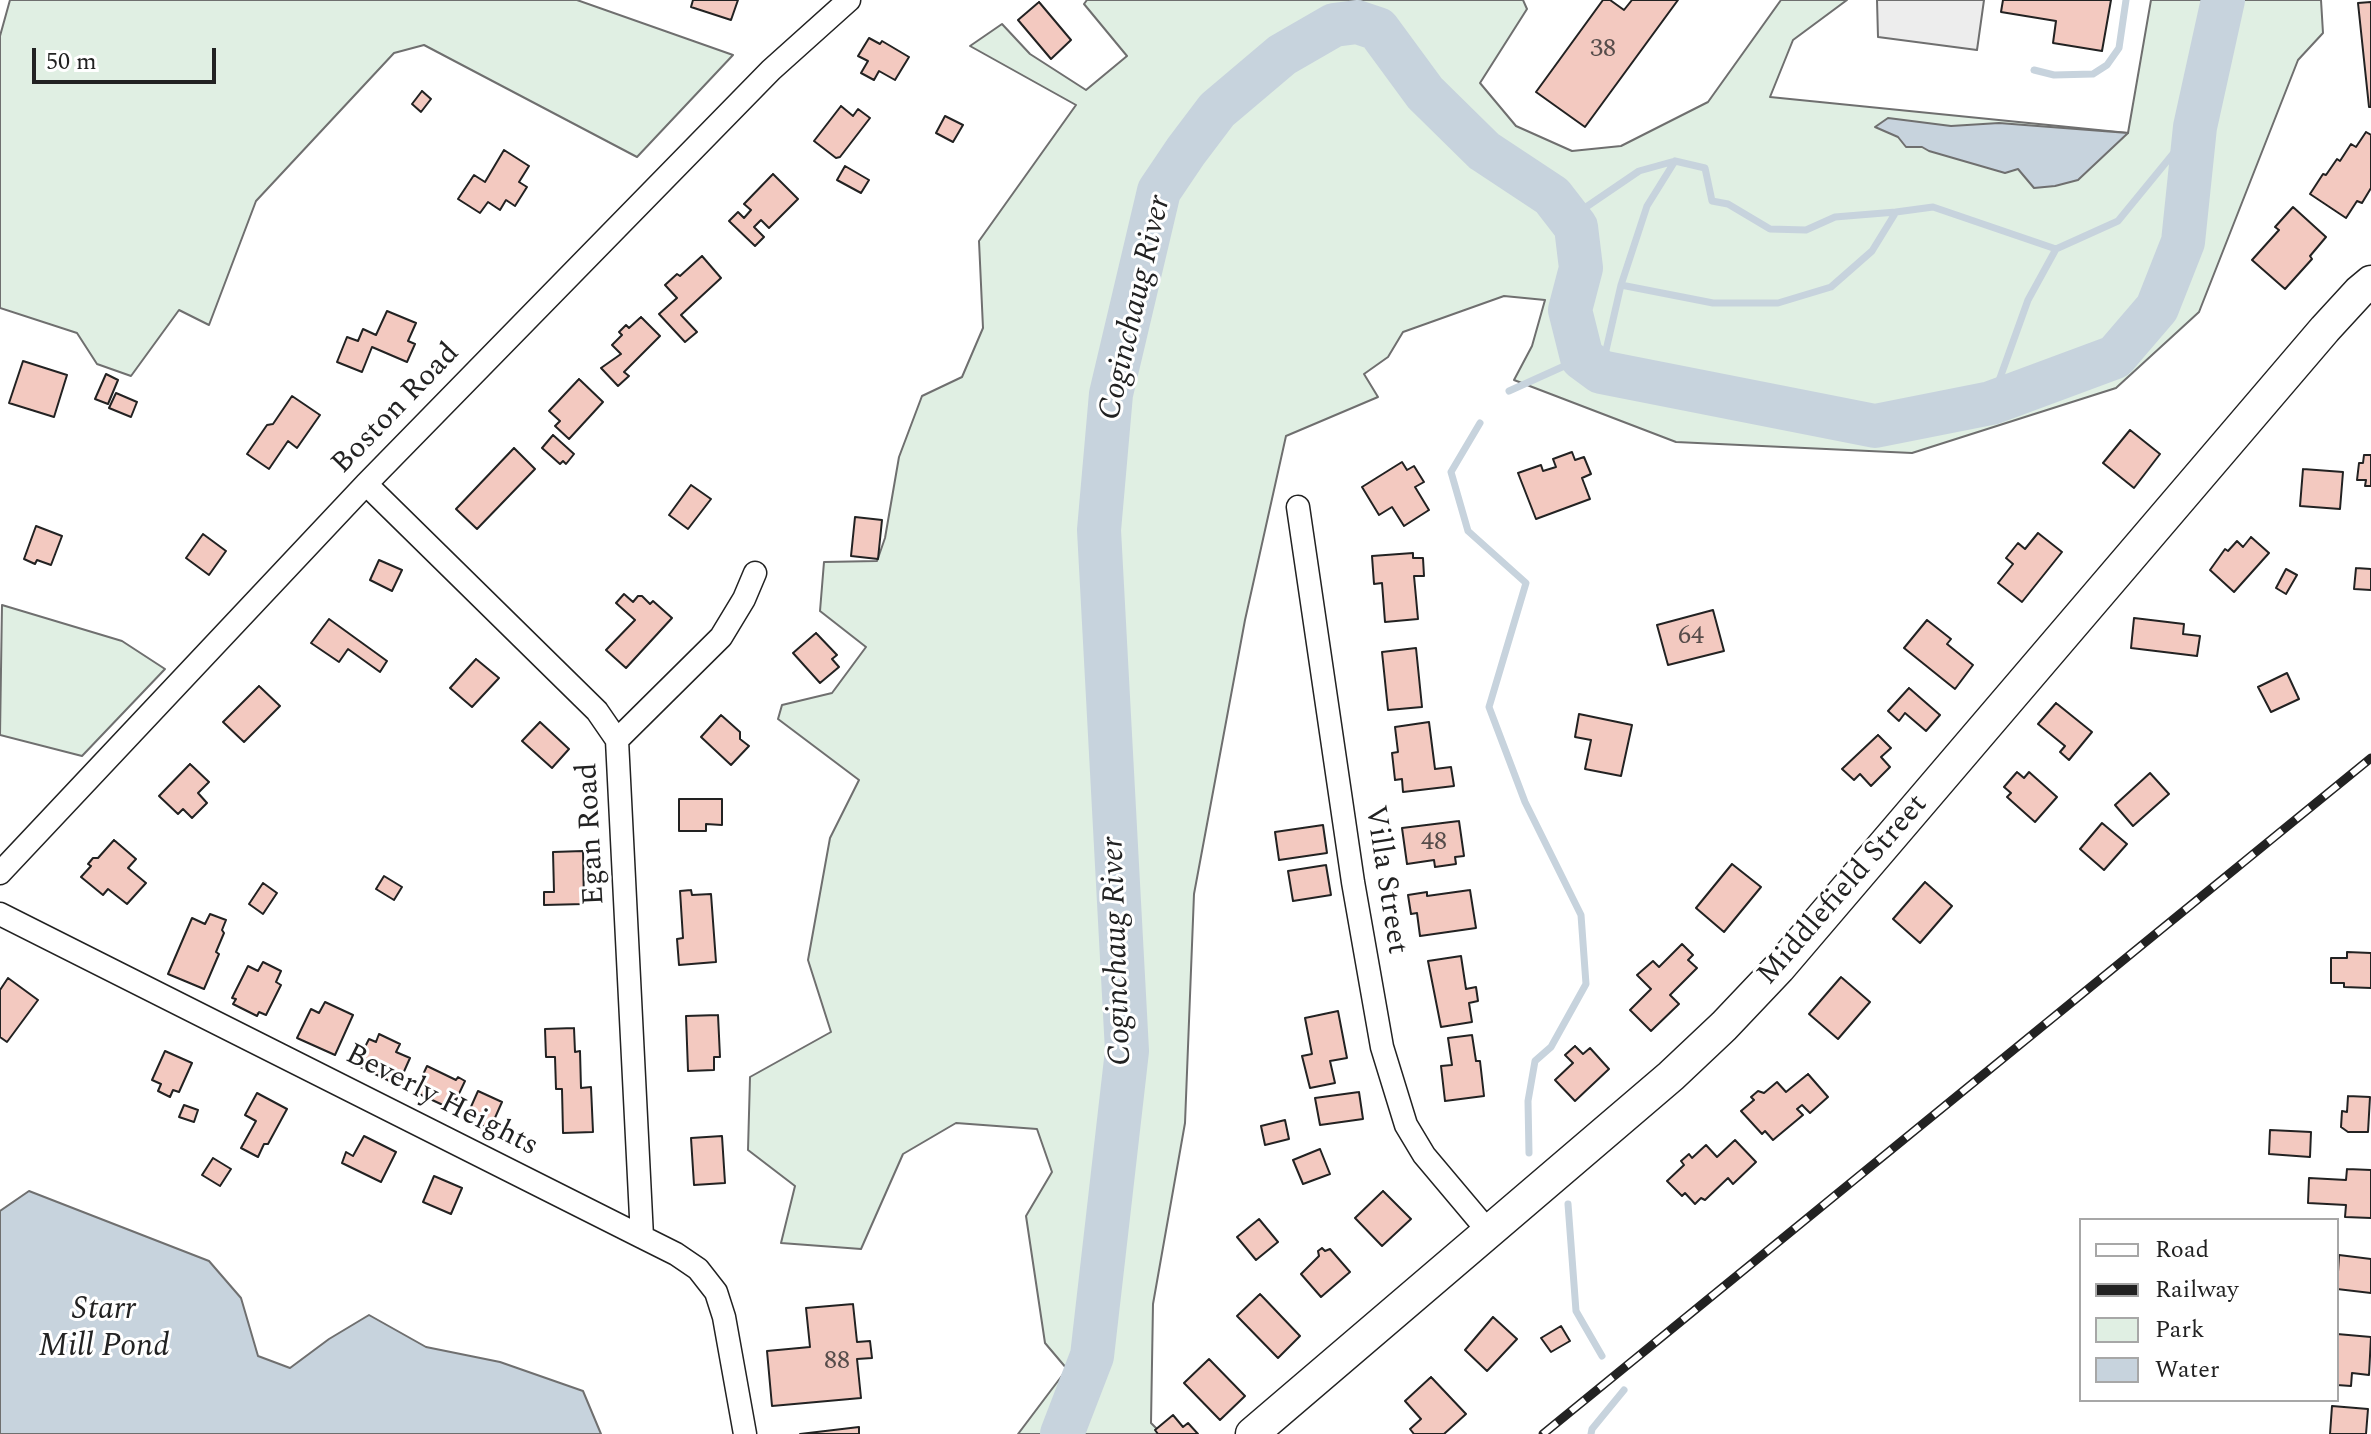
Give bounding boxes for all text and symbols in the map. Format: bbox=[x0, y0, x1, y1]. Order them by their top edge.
scale bar bbox=[36, 32, 220, 82]
house number: 38 bbox=[1590, 35, 1616, 67]
text: 50 m bbox=[46, 44, 97, 80]
water label: Coginchaug River bbox=[1092, 192, 1182, 424]
street label: Boston Road bbox=[326, 337, 468, 483]
house number: 64 bbox=[1678, 622, 1704, 654]
street label: Egan Road bbox=[571, 762, 615, 906]
street label: Middlefield Street bbox=[1751, 788, 1937, 994]
street label: Villa Street bbox=[1354, 803, 1414, 957]
house number: 48 bbox=[1421, 828, 1447, 860]
water label: Coginchaug River bbox=[1096, 836, 1142, 1066]
street label: Beverly Heights bbox=[339, 1038, 543, 1166]
legend bbox=[2079, 1218, 2339, 1402]
text: Road bbox=[2155, 1232, 2209, 1268]
text: Railway bbox=[2155, 1272, 2239, 1308]
water label: Starr Mill Pond bbox=[39, 1293, 169, 1368]
text: Park bbox=[2155, 1312, 2205, 1348]
house number: 88 bbox=[824, 1347, 850, 1379]
text: Water bbox=[2155, 1352, 2219, 1388]

